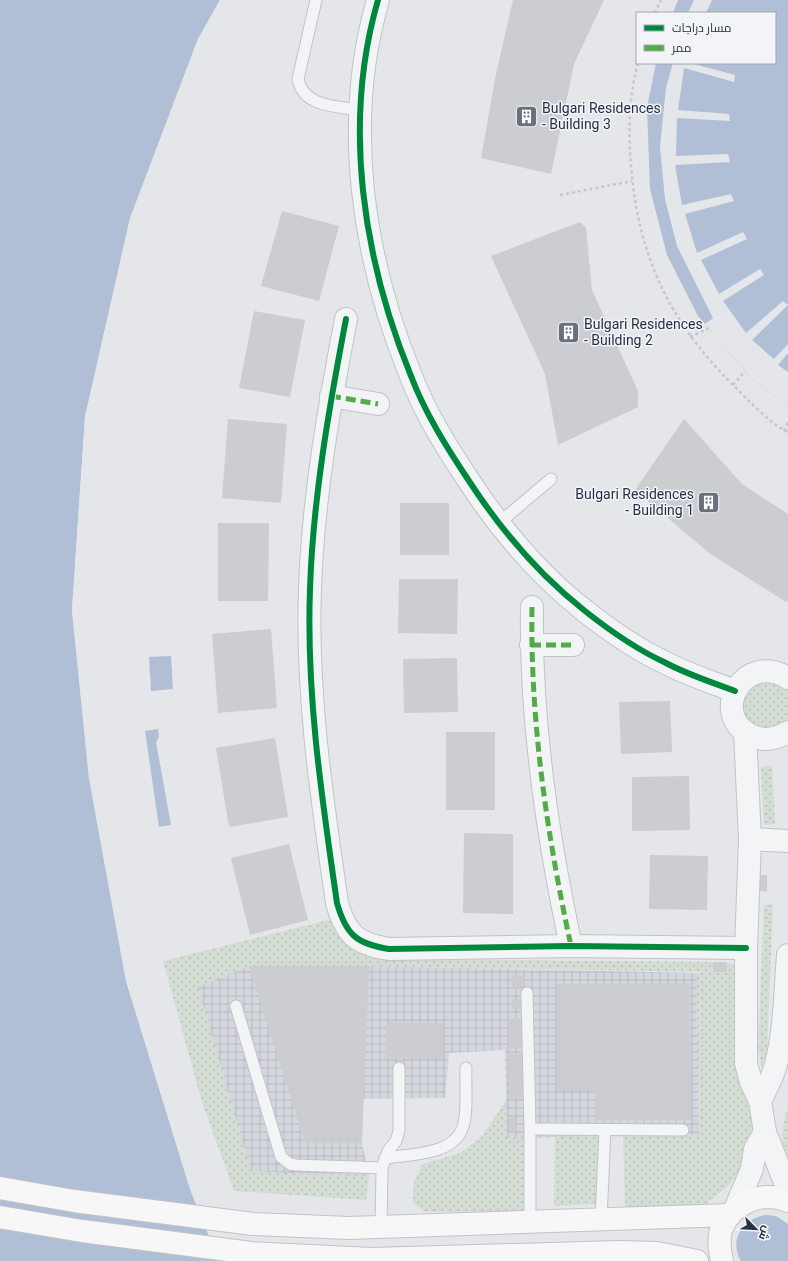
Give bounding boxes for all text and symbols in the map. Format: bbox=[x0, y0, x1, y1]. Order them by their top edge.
legend bbox=[636, 12, 776, 64]
text: مسار دراجات bbox=[672, 21, 732, 35]
text: ممر bbox=[671, 41, 691, 55]
place label: Bulgari Residences - Building 3 bbox=[542, 100, 661, 132]
building icon: Bulgari Residences - Building 3 bbox=[513, 103, 539, 129]
place label: Bulgari Residences - Building 2 bbox=[584, 316, 703, 348]
building icon: Bulgari Residences - Building 2 bbox=[556, 319, 582, 345]
place label: Bulgari Residences - Building 1 bbox=[575, 486, 694, 518]
building icon: Bulgari Residences - Building 1 bbox=[696, 489, 722, 515]
north arrow bbox=[736, 1209, 776, 1249]
text: ش bbox=[756, 1224, 773, 1242]

